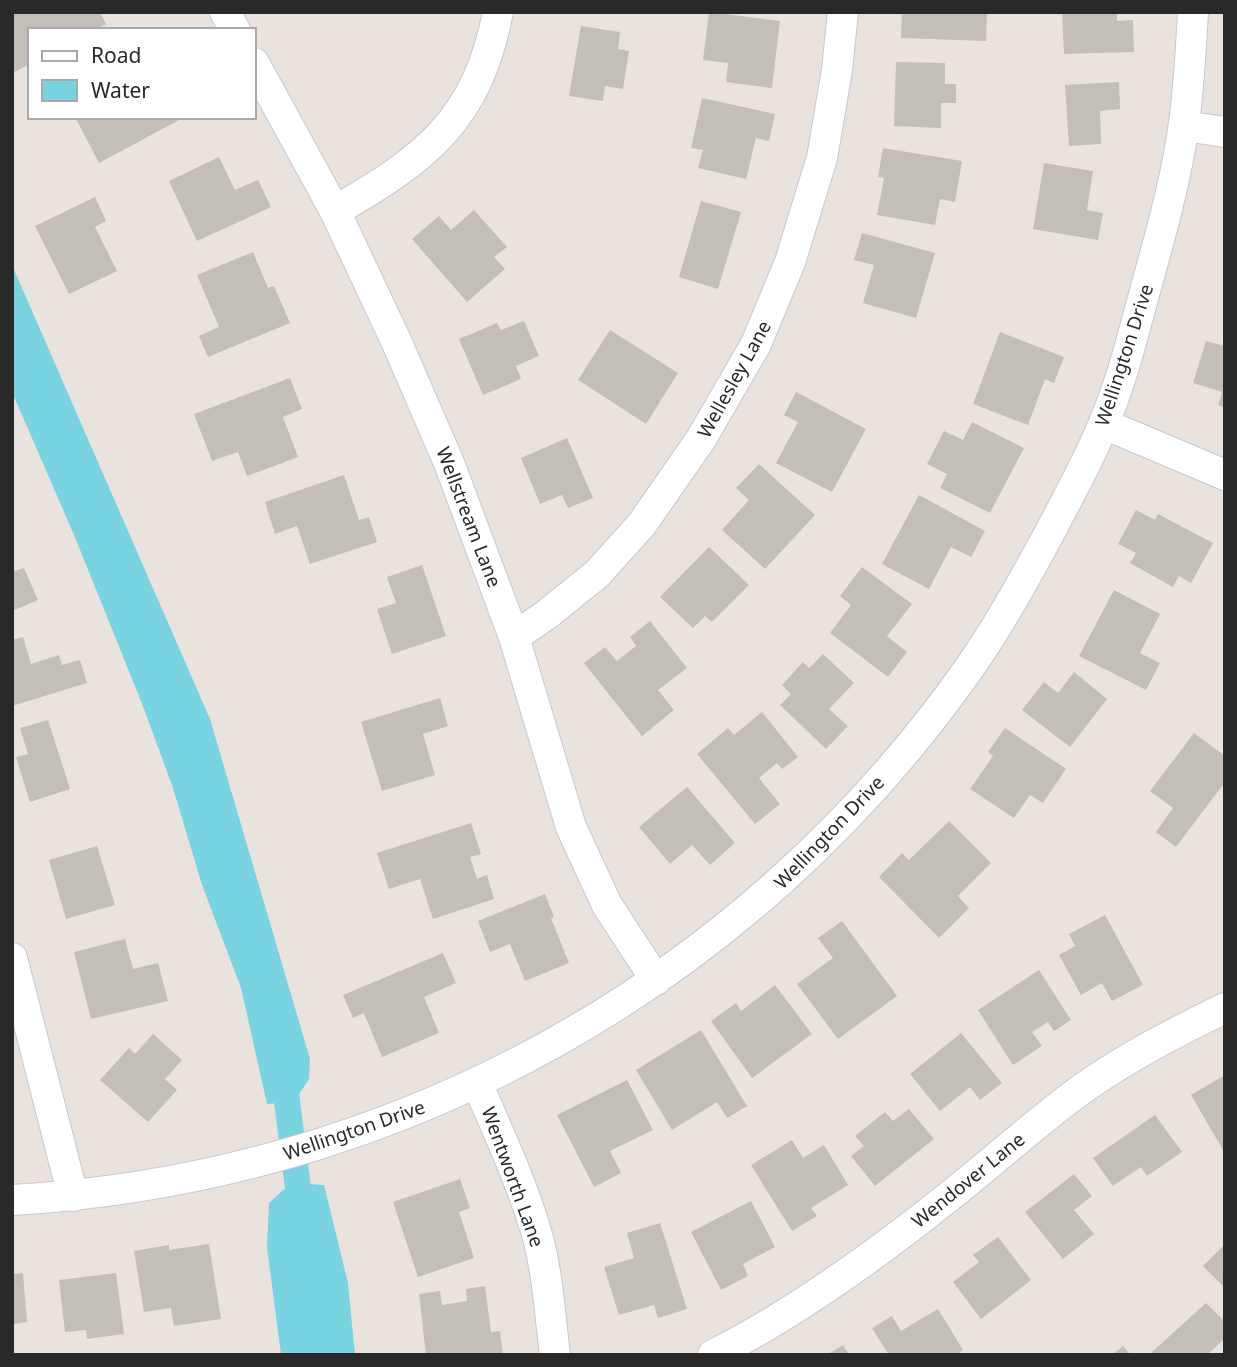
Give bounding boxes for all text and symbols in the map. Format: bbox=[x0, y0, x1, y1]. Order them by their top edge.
legend bbox=[28, 28, 256, 119]
text: Road bbox=[91, 41, 141, 69]
text: Water bbox=[91, 76, 150, 104]
street label: Wellington Drive bbox=[1089, 281, 1159, 429]
street label: Wellesley Lane bbox=[691, 316, 777, 442]
street label: Wellstream Lane bbox=[430, 443, 508, 591]
street label: Wellington Drive bbox=[768, 770, 890, 894]
street label: Wellington Drive bbox=[280, 1094, 428, 1166]
street label: Wentworth Lane bbox=[476, 1103, 550, 1251]
street label: Wendover Lane bbox=[906, 1126, 1030, 1234]

